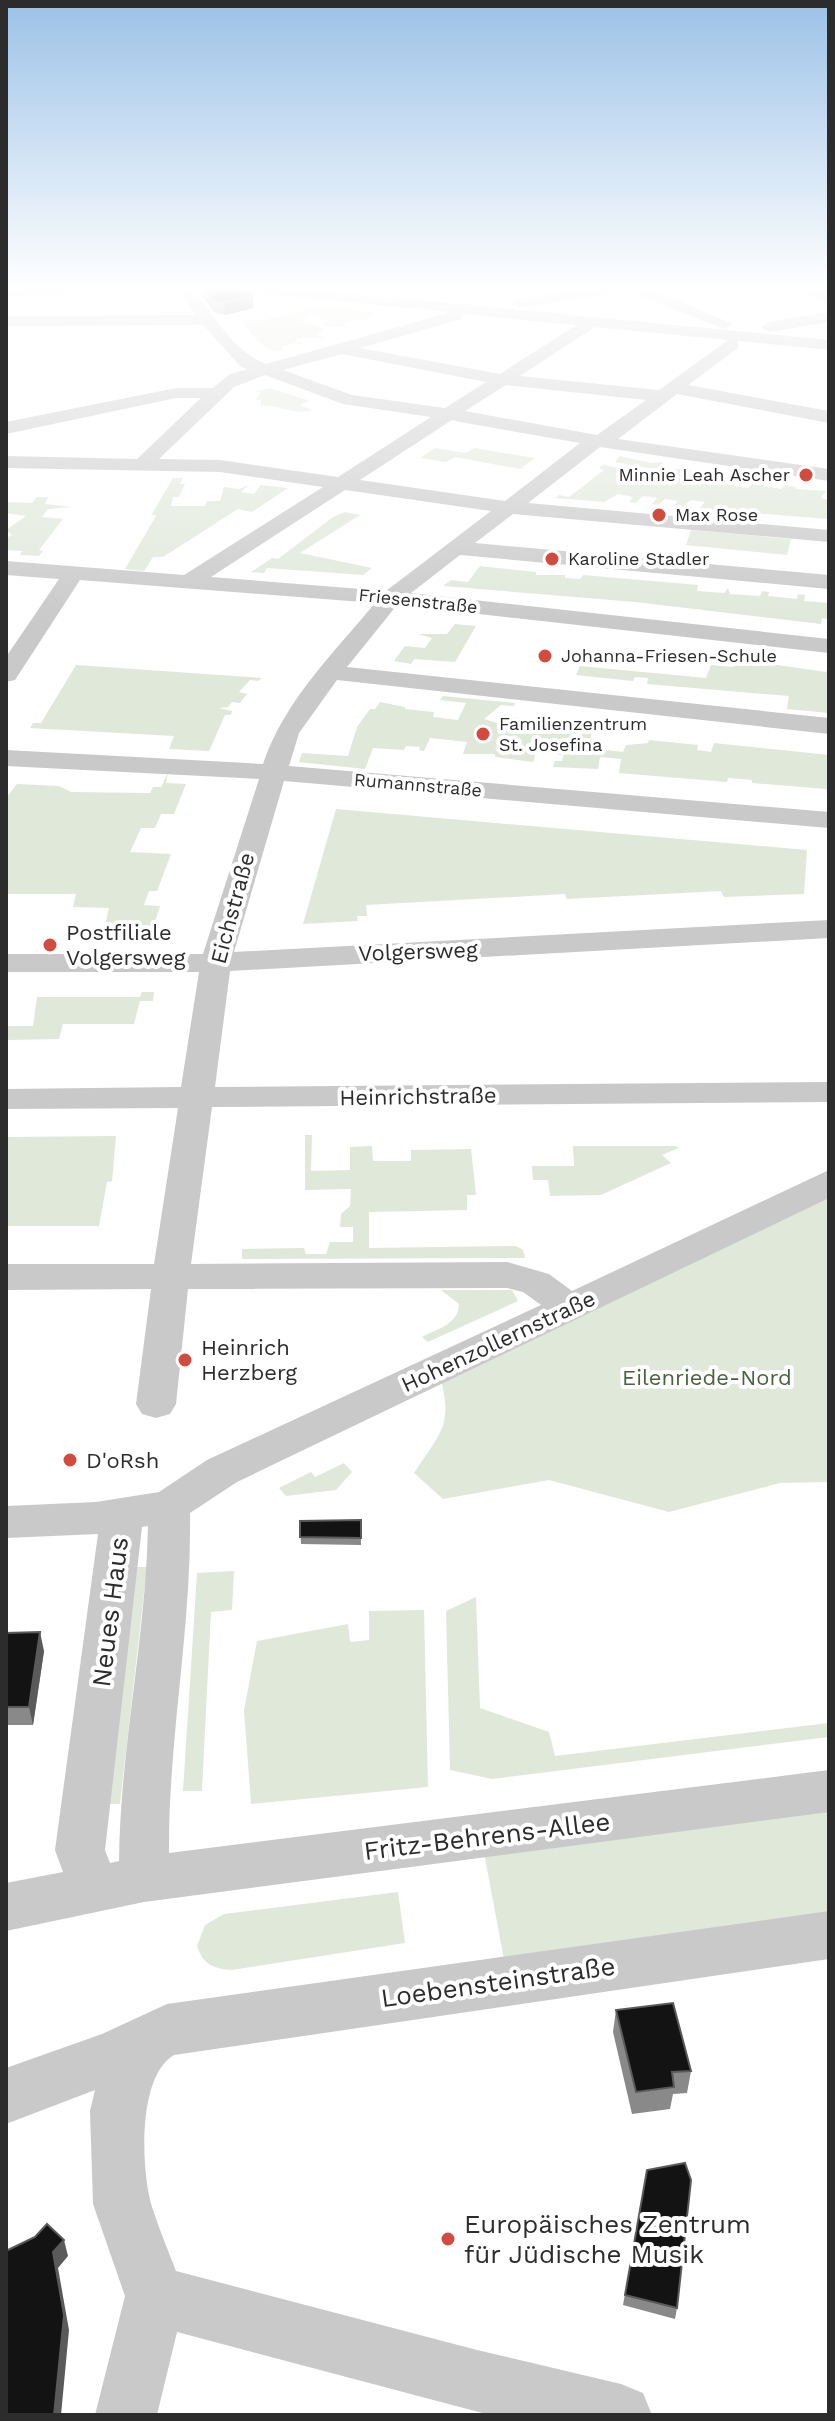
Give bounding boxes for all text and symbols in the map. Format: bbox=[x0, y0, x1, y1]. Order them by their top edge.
place label: Minnie Leah Ascher bbox=[618, 464, 790, 485]
marker: Minnie Leah Ascher bbox=[797, 466, 815, 484]
place label: Max Rose bbox=[675, 504, 758, 525]
marker: Max Rose bbox=[650, 506, 668, 524]
place label: Karoline Stadler bbox=[568, 548, 709, 569]
marker: Karoline Stadler bbox=[543, 550, 561, 568]
street label: Friesenstraße bbox=[357, 584, 479, 617]
place label: Johanna-Friesen-Schule bbox=[561, 645, 777, 666]
marker: Johanna-Friesen-Schule bbox=[536, 647, 554, 665]
place label: Familienzentrum St. Josefina bbox=[499, 713, 647, 755]
marker: Familienzentrum St. Josefina bbox=[474, 725, 492, 743]
street label: Rumannstraße bbox=[353, 768, 483, 801]
street label: Eichstraße bbox=[206, 850, 259, 966]
place label: Postfiliale Volgersweg bbox=[66, 920, 186, 970]
marker: Postfiliale Volgersweg bbox=[41, 936, 59, 954]
street label: Volgersweg bbox=[358, 937, 478, 966]
street label: Heinrichstraße bbox=[339, 1083, 497, 1110]
street label: Hohenzollernstraße bbox=[397, 1286, 599, 1397]
place label: Heinrich Herzberg bbox=[201, 1335, 297, 1385]
marker: Heinrich Herzberg bbox=[176, 1351, 194, 1369]
park label: Eilenriede-Nord bbox=[622, 1365, 792, 1390]
place label: D'oRsh bbox=[86, 1448, 159, 1473]
marker: D'oRsh bbox=[61, 1451, 79, 1469]
street label: Neues Haus bbox=[86, 1535, 134, 1689]
street label: Fritz-Behrens-Allee bbox=[362, 1806, 612, 1866]
street label: Loebensteinstraße bbox=[379, 1951, 617, 2013]
place label: Europäisches Zentrum für Jüdische Musik bbox=[464, 2209, 751, 2269]
marker: Europäisches Zentrum für Jüdische Musik bbox=[439, 2230, 457, 2248]

